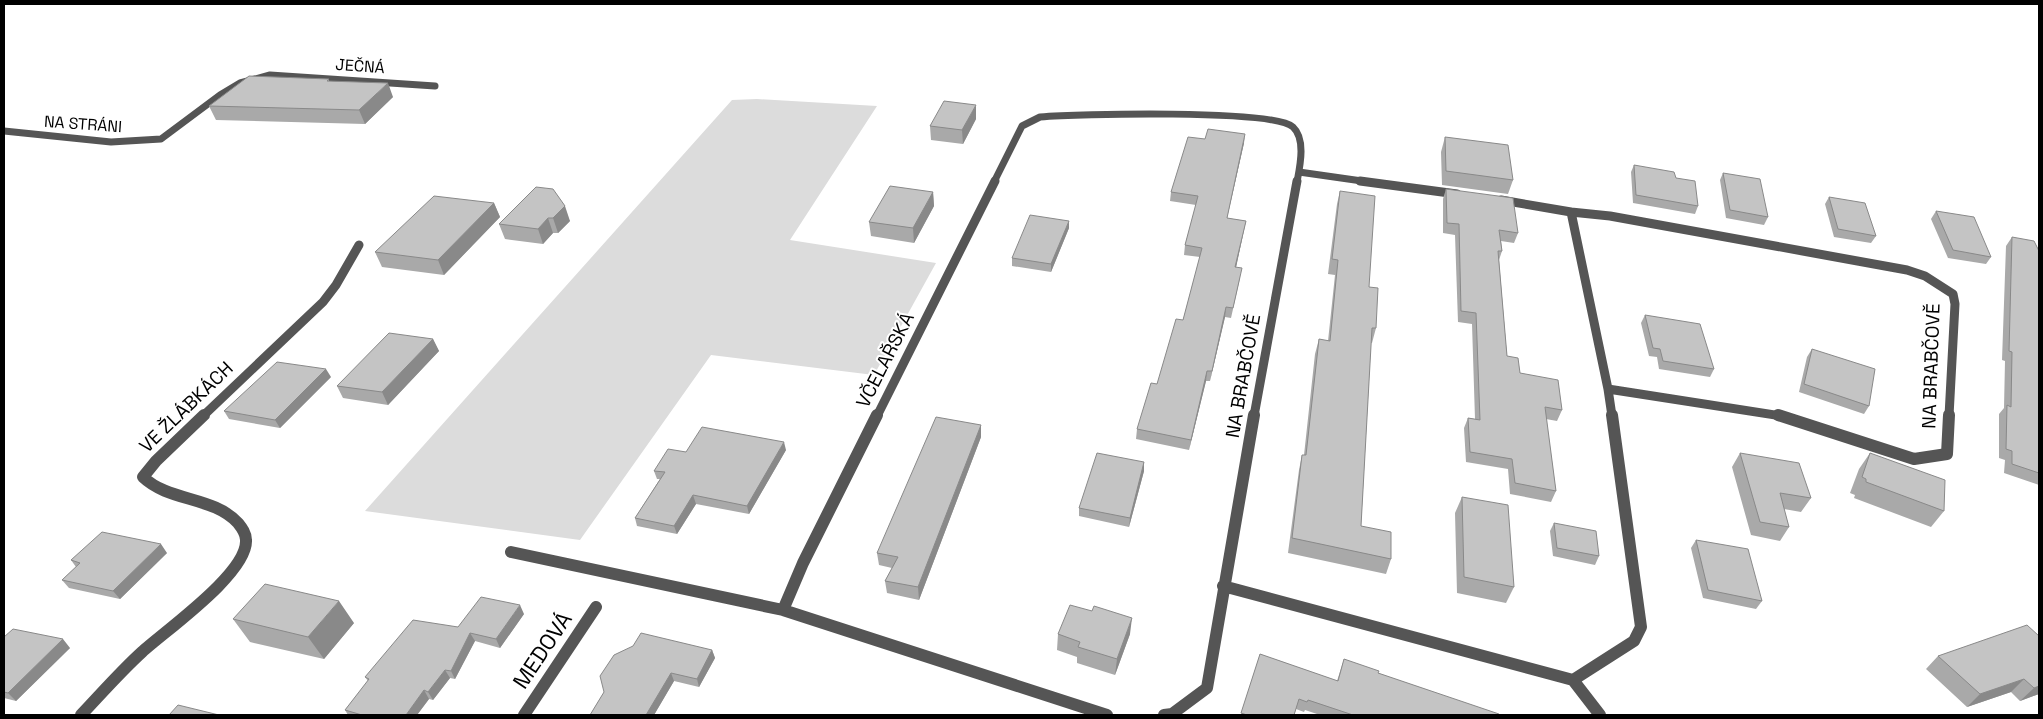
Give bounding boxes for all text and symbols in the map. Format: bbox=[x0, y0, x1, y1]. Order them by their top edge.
street label: JEČNÁ bbox=[335, 54, 385, 78]
street label: NA STRÁNI bbox=[43, 111, 123, 137]
street label: NA BRABČOVĚ bbox=[1916, 303, 1946, 429]
street label: VČELAŘSKÁ bbox=[850, 308, 920, 412]
street label: NA BRABČOVĚ bbox=[1220, 312, 1266, 440]
street label: VE ŽLÁBKÁCH bbox=[134, 356, 238, 458]
street label: MEDOVÁ bbox=[506, 606, 578, 694]

